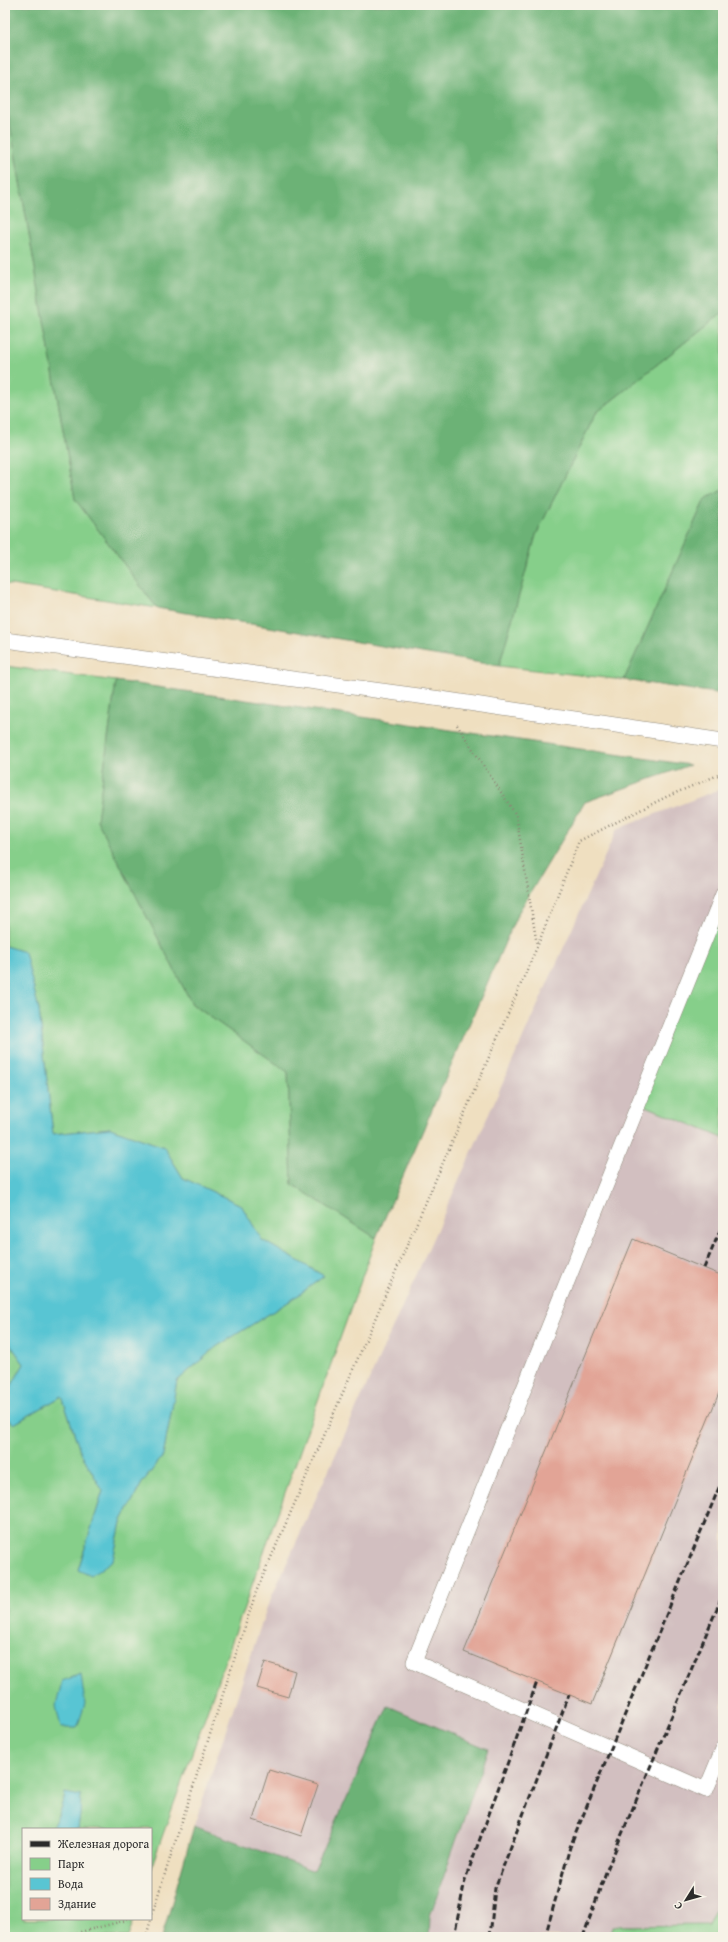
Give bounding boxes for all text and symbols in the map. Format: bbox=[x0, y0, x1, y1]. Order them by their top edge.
legend bbox=[22, 1828, 152, 1920]
text: Железная дорога bbox=[57, 1835, 149, 1852]
text: Парк bbox=[58, 1855, 85, 1872]
text: Вода bbox=[58, 1875, 83, 1892]
north arrow bbox=[666, 1880, 706, 1920]
text: Здание bbox=[58, 1895, 97, 1912]
text: С bbox=[670, 1899, 686, 1913]

